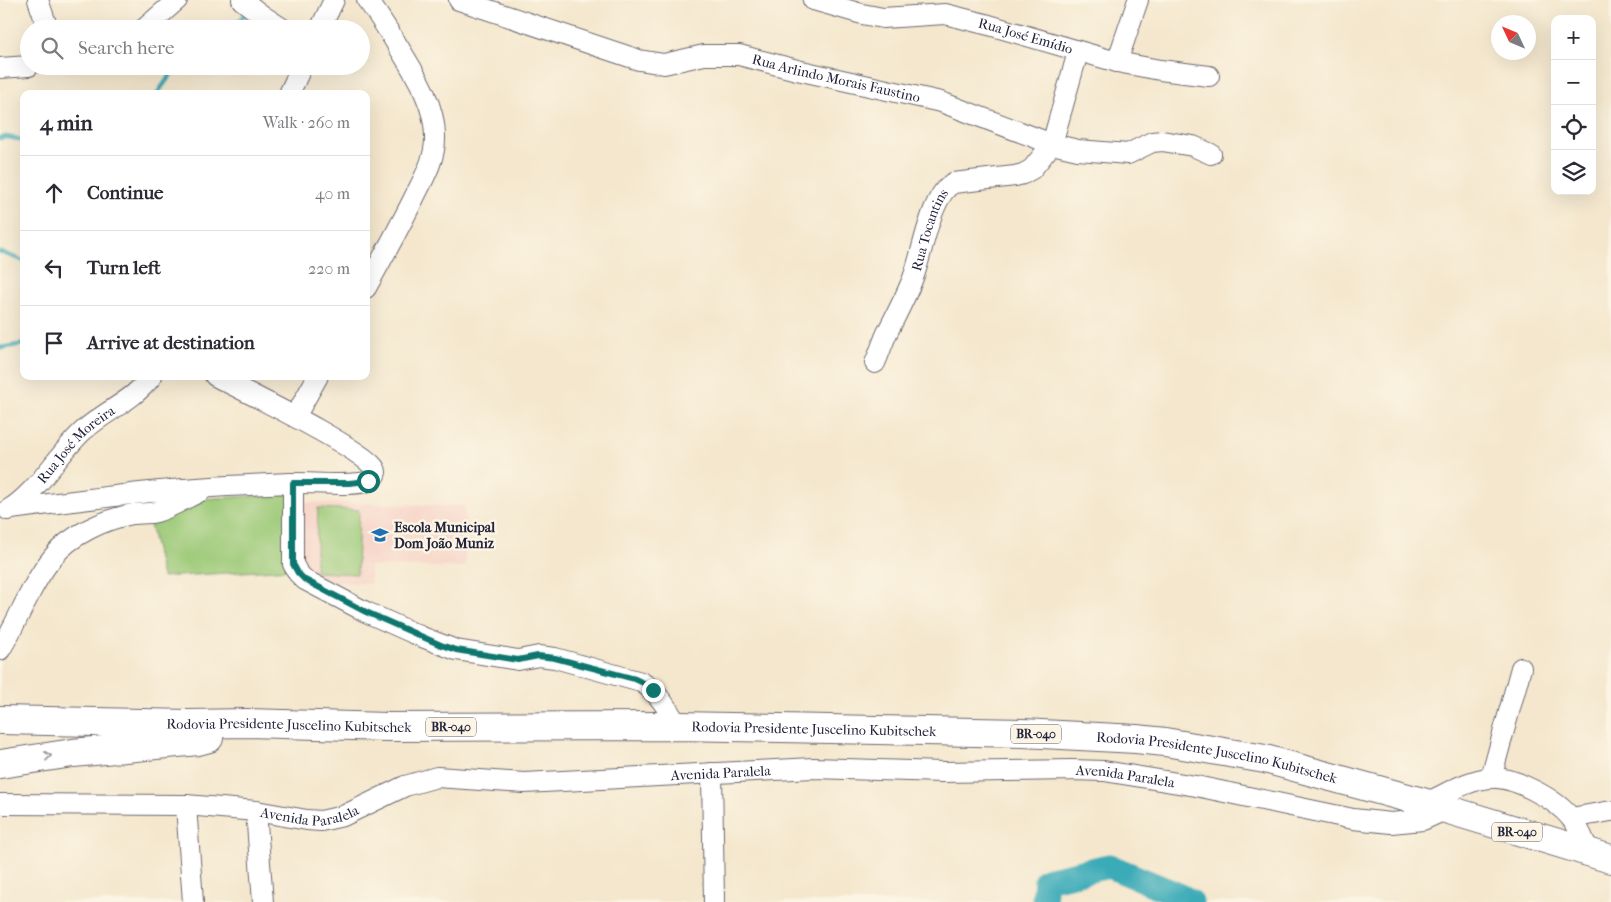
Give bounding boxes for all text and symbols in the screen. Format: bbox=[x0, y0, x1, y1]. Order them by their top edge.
street label: Rua José Emídio bbox=[977, 15, 1075, 58]
north arrow bbox=[1491, 15, 1536, 60]
map controls bbox=[1551, 15, 1596, 195]
button: + bbox=[1551, 15, 1596, 60]
search box bbox=[20, 20, 370, 75]
icon: search bbox=[38, 34, 66, 62]
text: Search here bbox=[78, 37, 174, 59]
street label: Rua Arlindo Morais Faustino bbox=[750, 51, 922, 106]
button: − bbox=[1551, 60, 1596, 105]
button: locate bbox=[1551, 105, 1596, 150]
text: 4 min bbox=[40, 111, 93, 135]
text: Walk · 260 m bbox=[263, 113, 350, 132]
button: layers bbox=[1551, 150, 1596, 195]
icon: ahead bbox=[40, 179, 68, 207]
text: Continue bbox=[87, 182, 163, 204]
text: 40 m bbox=[315, 184, 350, 203]
street label: Rua Tocantins bbox=[908, 185, 952, 273]
icon: left bbox=[40, 254, 68, 282]
text: Turn left bbox=[87, 257, 161, 279]
text: 220 m bbox=[308, 259, 350, 278]
icon: arrive bbox=[40, 329, 68, 357]
text: Arrive at destination bbox=[87, 332, 255, 354]
street label: Rua José Moreira bbox=[34, 402, 119, 487]
route start bbox=[357, 470, 380, 493]
place label: Escola Municipal Dom João Muniz bbox=[394, 519, 495, 552]
school or university icon: Escola Municipal Dom João Muniz bbox=[370, 525, 390, 545]
route end bbox=[642, 679, 665, 702]
street label: Rodovia Presidente Juscelino Kubitschek bbox=[166, 715, 412, 736]
road number: BR-040 bbox=[426, 718, 476, 736]
street label: Rodovia Presidente Juscelino Kubitschek bbox=[691, 718, 937, 740]
road number: BR-040 bbox=[1011, 724, 1061, 744]
street label: Rodovia Presidente Juscelino Kubitschek bbox=[1096, 729, 1340, 788]
one-way arrow bbox=[45, 751, 53, 762]
street label: Avenida Paralela bbox=[669, 762, 772, 784]
street label: Avenida Paralela bbox=[1074, 762, 1176, 791]
street label: Avenida Paralela bbox=[258, 801, 362, 830]
road number: BR-040 bbox=[1492, 822, 1542, 842]

